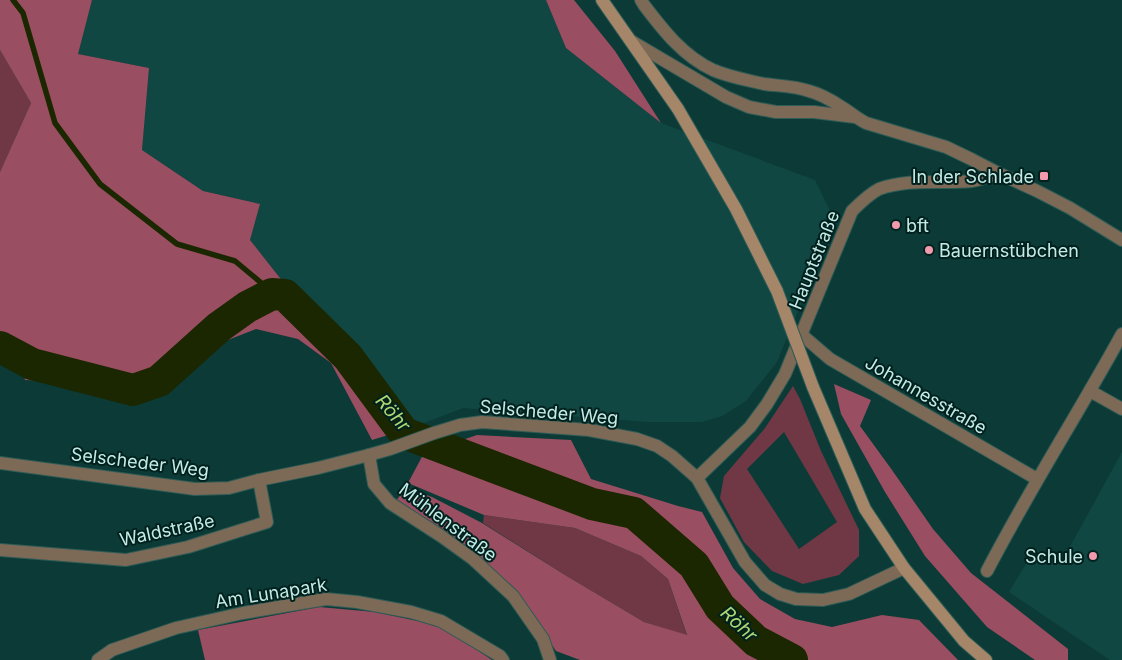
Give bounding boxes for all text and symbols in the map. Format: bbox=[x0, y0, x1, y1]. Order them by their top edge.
place label: In der Schlade bbox=[912, 166, 1034, 187]
marker: In der Schlade bbox=[1038, 170, 1050, 182]
street label: Hauptstraße bbox=[785, 208, 843, 312]
place label: bft bbox=[906, 215, 929, 236]
marker: bft bbox=[890, 219, 902, 231]
place label: Bauernstübchen bbox=[939, 240, 1079, 261]
marker: Bauernstübchen bbox=[923, 244, 935, 256]
street label: Johannesstraße bbox=[861, 352, 991, 438]
water label: Röhr bbox=[371, 390, 416, 437]
street label: Selscheder Weg bbox=[479, 395, 619, 429]
street label: Selscheder Weg bbox=[70, 443, 210, 481]
street label: Mühlenstraße bbox=[395, 478, 501, 566]
street label: Waldstraße bbox=[118, 510, 216, 550]
place label: Schule bbox=[1025, 546, 1083, 567]
marker: Schule bbox=[1087, 550, 1099, 562]
street label: Am Lunapark bbox=[214, 574, 329, 612]
water label: Röhr bbox=[716, 601, 763, 647]

